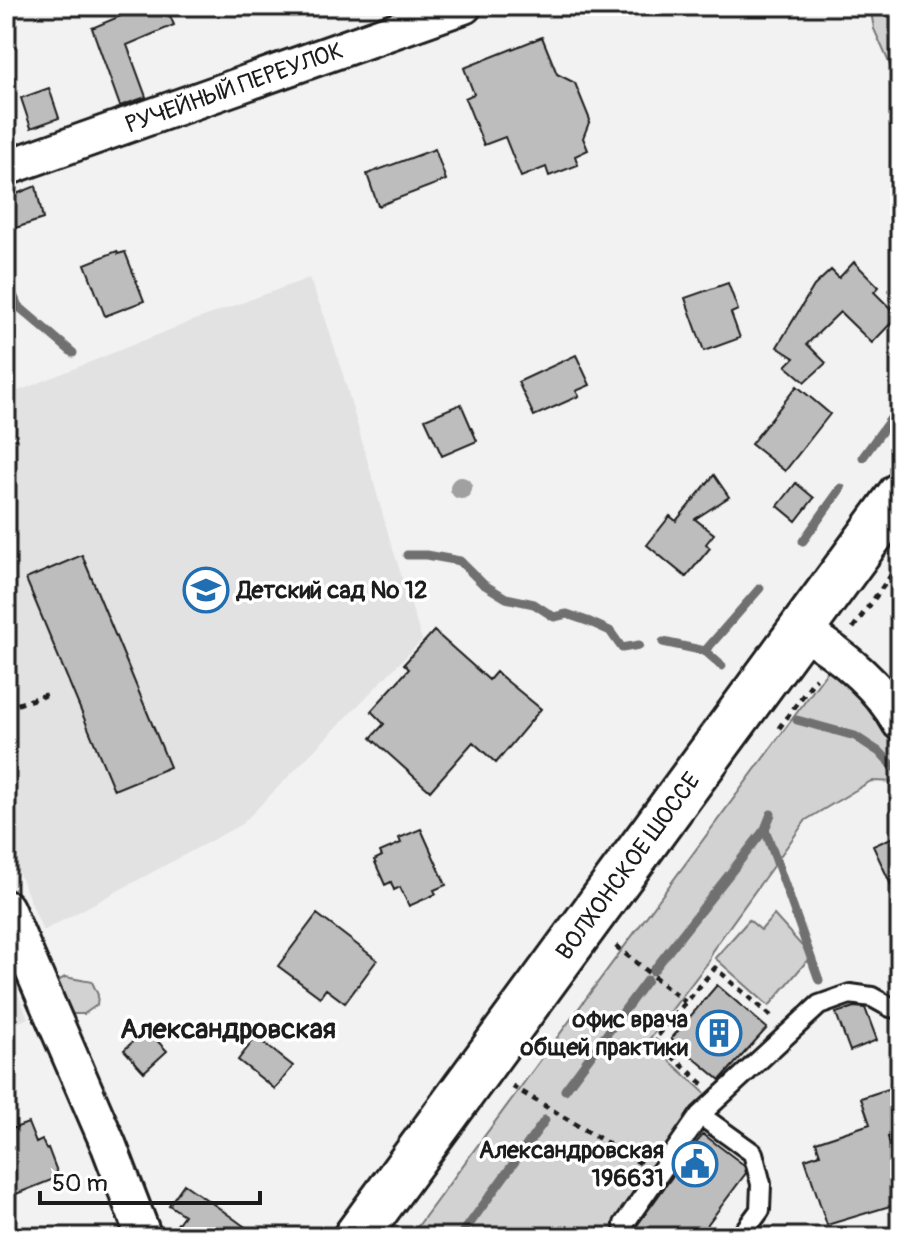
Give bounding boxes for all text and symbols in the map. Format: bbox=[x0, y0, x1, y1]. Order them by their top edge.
street label: РУЧЕЙНЫЙ ПЕРЕУЛОК bbox=[121, 35, 347, 139]
school or university icon: Детский сад № 12 bbox=[182, 566, 230, 614]
place label: Детский сад № 12 bbox=[235, 576, 427, 605]
street label: ВОЛХОНСКОЕ ШОССЕ bbox=[550, 767, 706, 965]
place label: офис врача общей практики bbox=[520, 1005, 688, 1062]
building icon: офис врача общей практики bbox=[695, 1009, 743, 1057]
district label: Александровская bbox=[120, 1012, 336, 1047]
place label: Александровская 196631 bbox=[479, 1136, 664, 1193]
public building icon: Александровская 196631 bbox=[671, 1140, 719, 1188]
scale bar bbox=[40, 1155, 260, 1205]
text: 50 m bbox=[52, 1169, 108, 1198]

